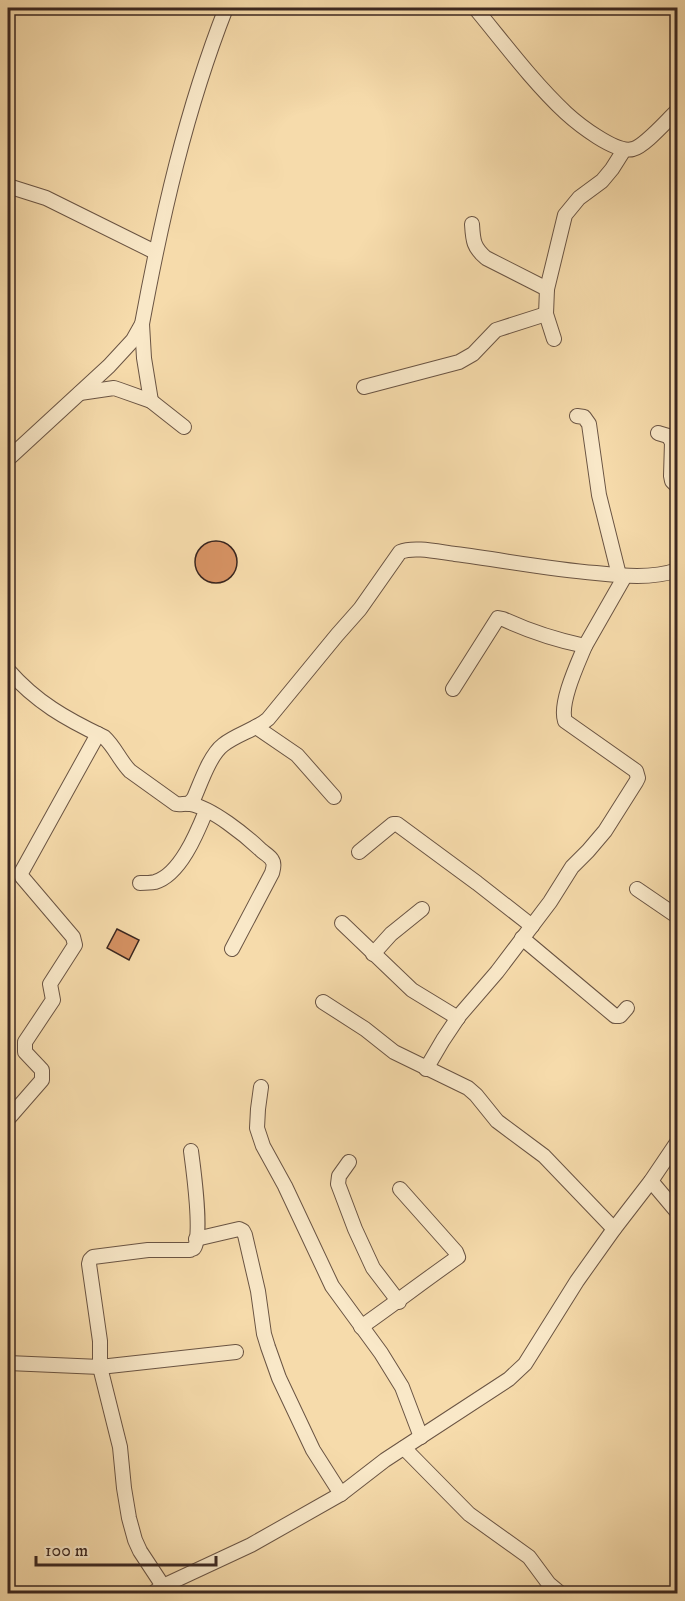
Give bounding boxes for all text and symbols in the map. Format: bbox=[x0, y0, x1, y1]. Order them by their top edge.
scale bar bbox=[36, 1529, 216, 1567]
text: 100 m bbox=[45, 1540, 88, 1562]

